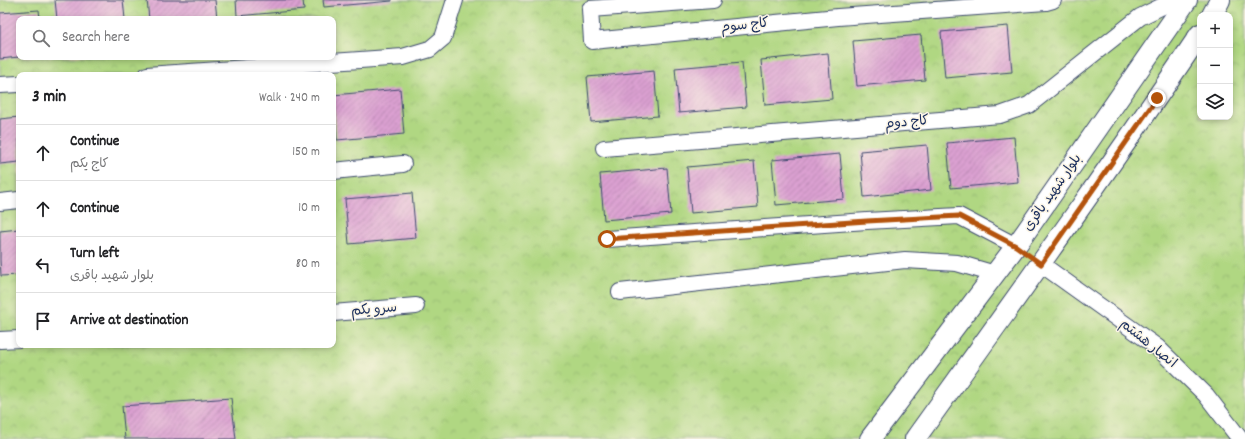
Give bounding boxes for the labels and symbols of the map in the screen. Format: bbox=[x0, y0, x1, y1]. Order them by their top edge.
street label: کاج سوم bbox=[720, 14, 770, 38]
route end bbox=[1148, 89, 1166, 107]
street label: کاج دوم bbox=[884, 111, 930, 135]
street label: بلوار شهید باقری bbox=[1019, 150, 1087, 236]
route start bbox=[598, 230, 616, 248]
street label: سرو یکم bbox=[350, 298, 398, 322]
street label: انصار هشتم bbox=[1115, 315, 1181, 373]

